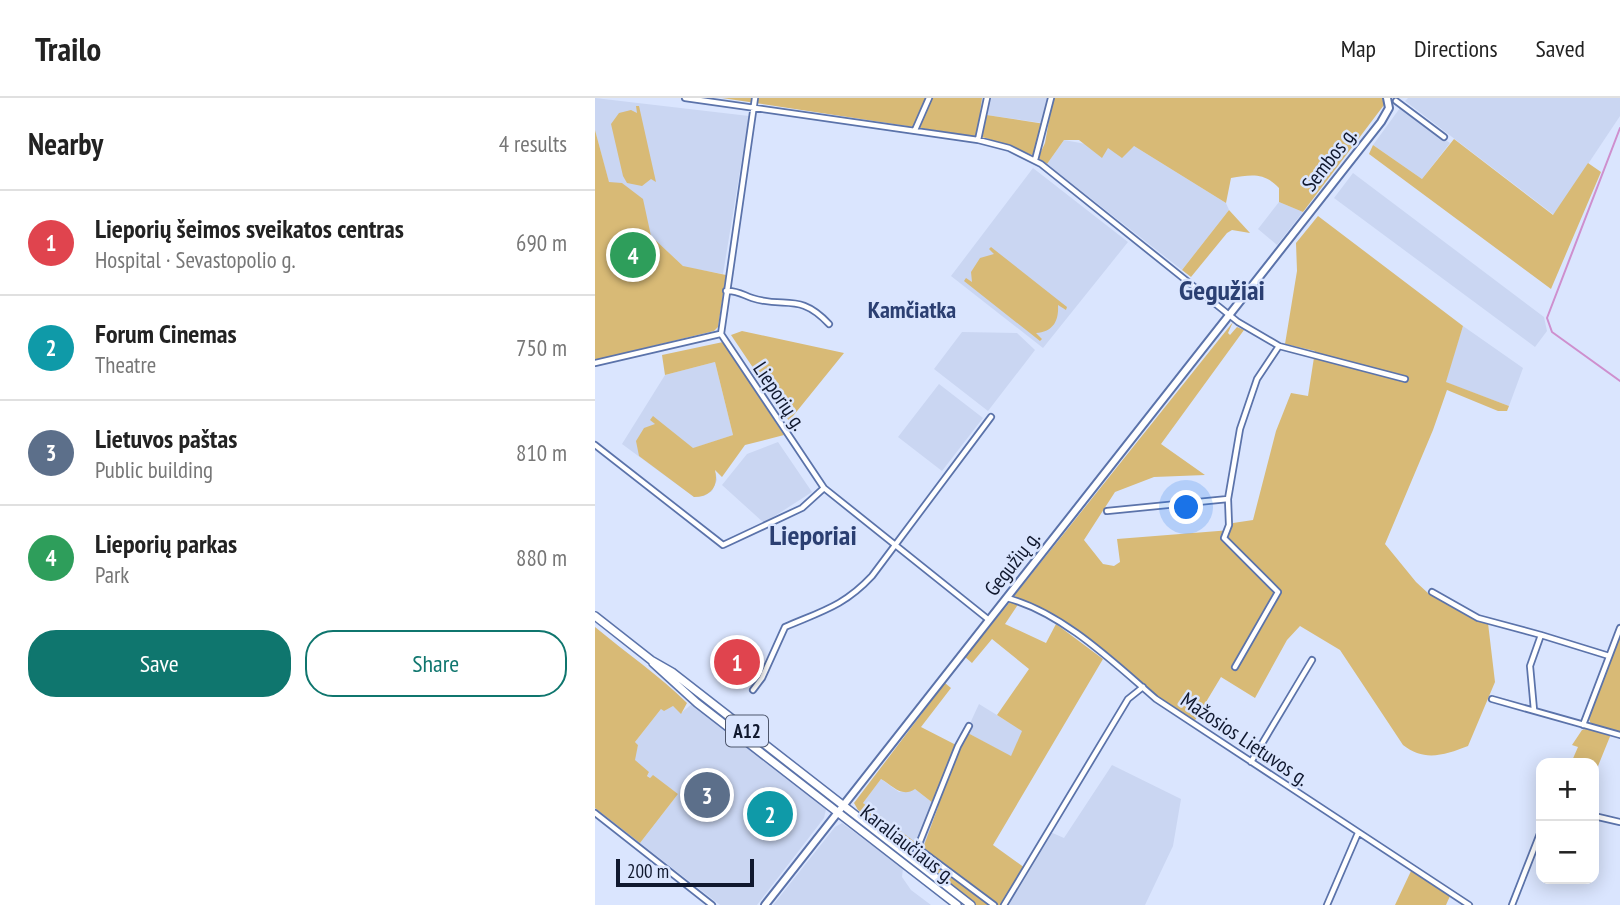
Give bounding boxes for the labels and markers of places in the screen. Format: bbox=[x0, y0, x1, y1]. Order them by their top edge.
pin: 4 bbox=[610, 229, 656, 281]
pin: 1 bbox=[714, 636, 760, 688]
pin: 3 bbox=[684, 769, 730, 821]
pin: 2 bbox=[747, 788, 793, 840]

